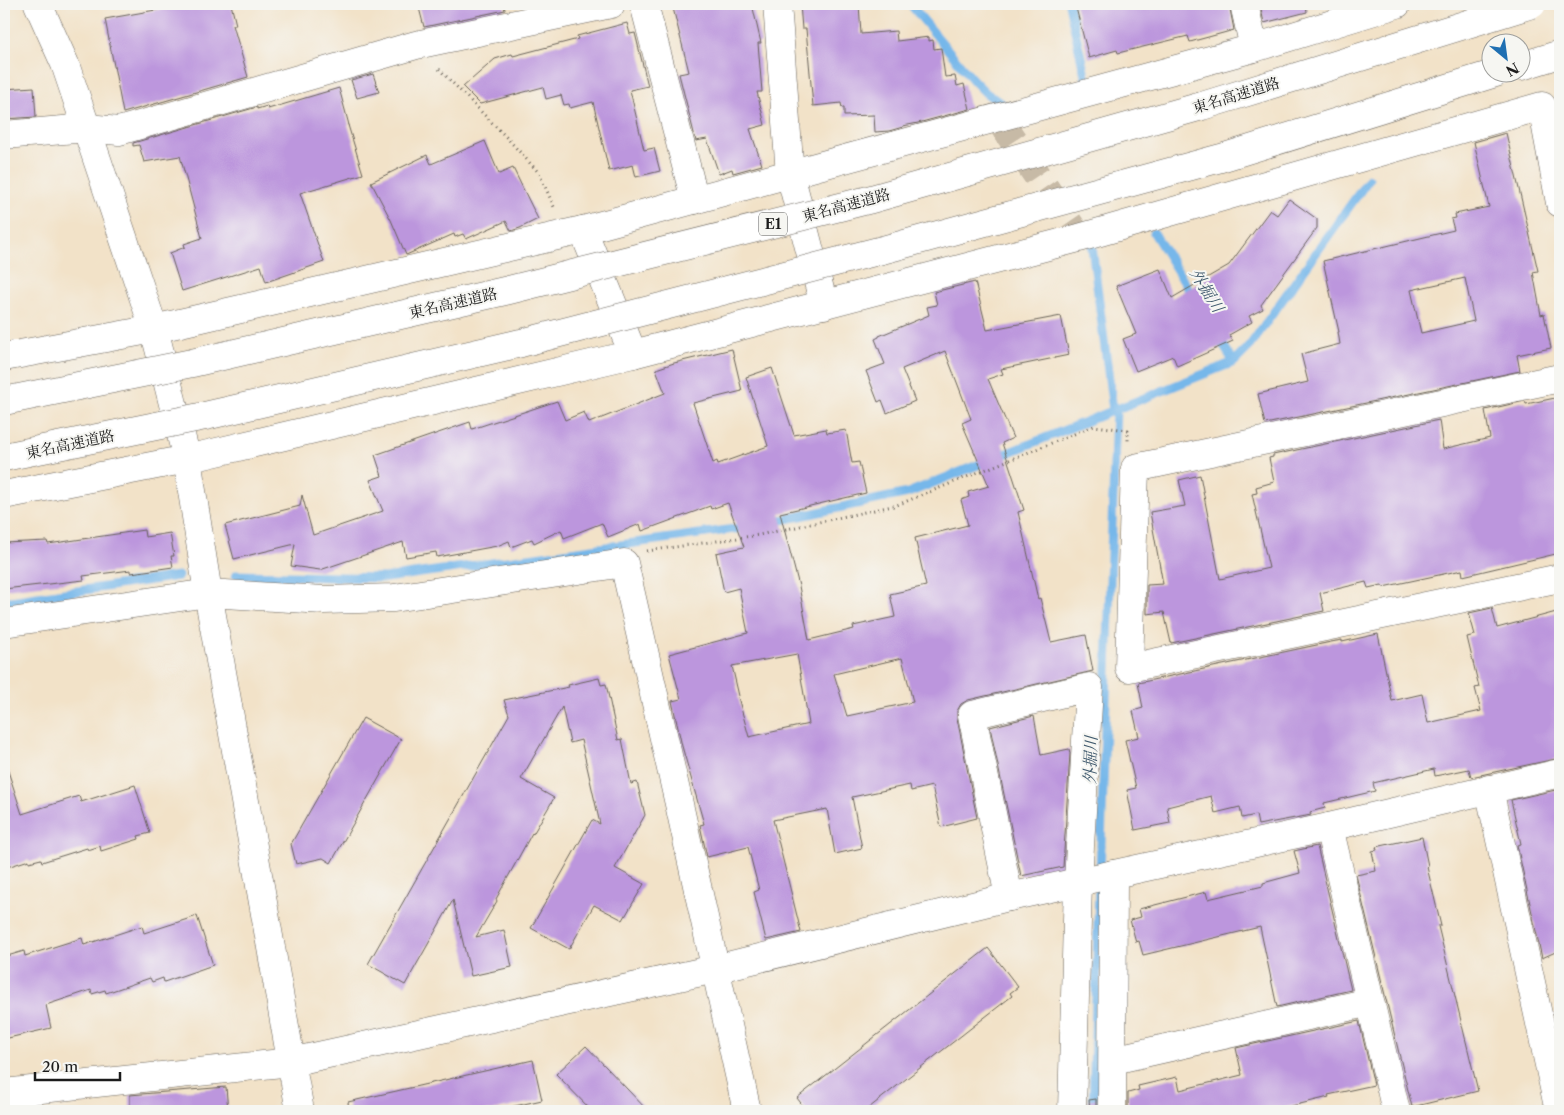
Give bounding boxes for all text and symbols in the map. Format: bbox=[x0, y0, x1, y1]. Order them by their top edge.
north arrow bbox=[1482, 32, 1532, 82]
text: N bbox=[1503, 59, 1522, 80]
street label: 東名高速道路 bbox=[1190, 73, 1282, 117]
street label: 東名高速道路 bbox=[800, 184, 892, 226]
road number: E1 bbox=[759, 212, 787, 235]
water label: 外掘川 bbox=[1186, 264, 1229, 317]
street label: 東名高速道路 bbox=[407, 284, 499, 322]
street label: 東名高速道路 bbox=[24, 425, 116, 463]
water label: 外掘川 bbox=[1079, 734, 1101, 784]
scale bar bbox=[35, 1050, 120, 1082]
text: 20 m bbox=[42, 1057, 78, 1076]

